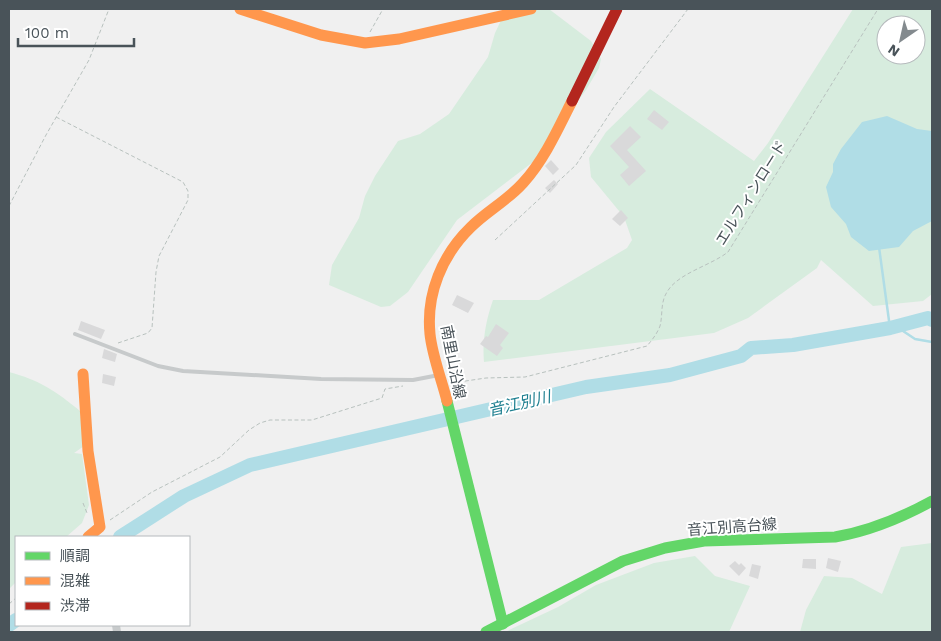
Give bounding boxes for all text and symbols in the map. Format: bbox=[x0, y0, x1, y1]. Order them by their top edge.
scale bar bbox=[18, 15, 134, 47]
north arrow bbox=[876, 15, 926, 65]
text: 100 m bbox=[25, 24, 69, 42]
text: N bbox=[885, 41, 903, 60]
street label: エルフィンロード bbox=[712, 137, 790, 249]
street label: 南里山沿線 bbox=[437, 323, 469, 401]
water label: 音江別川 bbox=[486, 387, 554, 420]
street label: 音江別高台線 bbox=[686, 515, 778, 539]
legend bbox=[15, 536, 190, 626]
text: 順調 bbox=[60, 547, 90, 565]
text: 混雑 bbox=[60, 572, 90, 590]
text: 渋滞 bbox=[60, 597, 90, 615]

